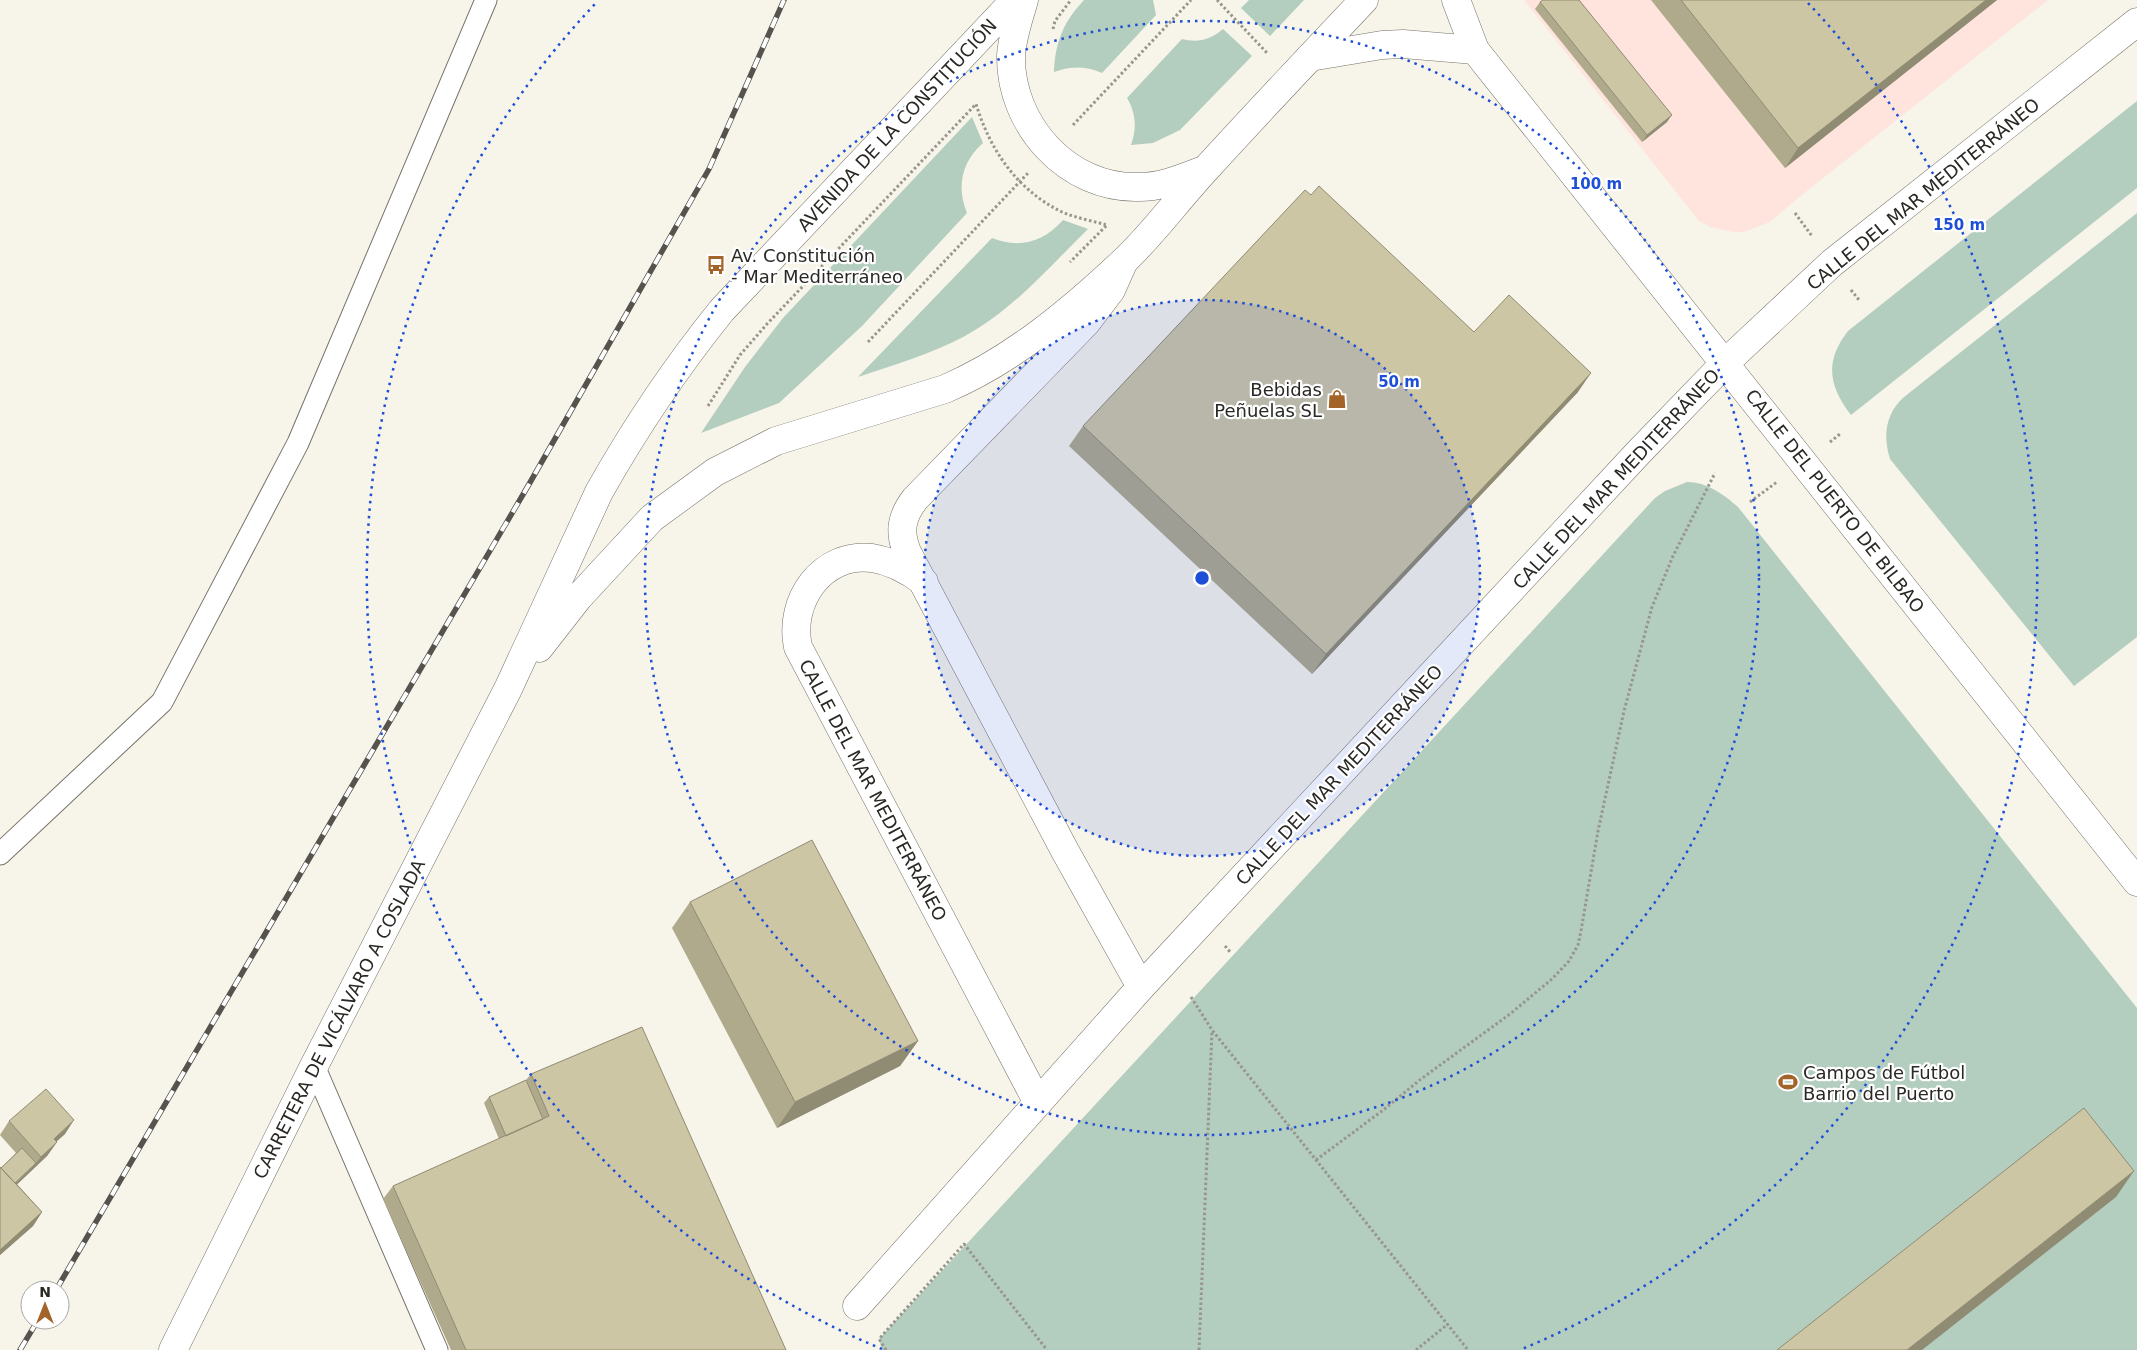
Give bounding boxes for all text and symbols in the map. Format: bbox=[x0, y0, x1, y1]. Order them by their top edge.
street label: AVENIDA DE LA CONSTITUCIÓN bbox=[793, 15, 1001, 235]
street label: CALLE DEL MAR MEDITERRÁNEO bbox=[1802, 94, 2044, 294]
text: 100 m bbox=[1570, 175, 1622, 193]
text: 150 m bbox=[1933, 216, 1985, 234]
place label: Av. Constitución - Mar Mediterráneo bbox=[731, 245, 903, 287]
bus stop icon: Av. Constitución - Mar Mediterráneo bbox=[705, 254, 727, 276]
street label: CALLE DEL MAR MEDITERRÁNEO bbox=[1508, 365, 1724, 593]
text: 50 m bbox=[1378, 373, 1420, 391]
place label: Bebidas Peñuelas SL bbox=[1214, 379, 1322, 421]
street label: CALLE DEL PUERTO DE BILBAO bbox=[1741, 385, 1929, 617]
shop icon: Bebidas Peñuelas SL bbox=[1326, 388, 1348, 410]
centre of rings bbox=[1193, 569, 1211, 587]
street label: CALLE DEL MAR MEDITERRÁNEO bbox=[795, 656, 951, 924]
street label: CALLE DEL MAR MEDITERRÁNEO bbox=[1231, 661, 1447, 889]
street label: CARRETERA DE VICÁLVARO A COSLADA bbox=[249, 855, 429, 1182]
place label: Campos de Fútbol Barrio del Puerto bbox=[1803, 1062, 1965, 1104]
sports icon: Campos de Fútbol Barrio del Puerto bbox=[1777, 1071, 1799, 1093]
north arrow bbox=[20, 1280, 70, 1330]
text: N bbox=[39, 1284, 51, 1300]

